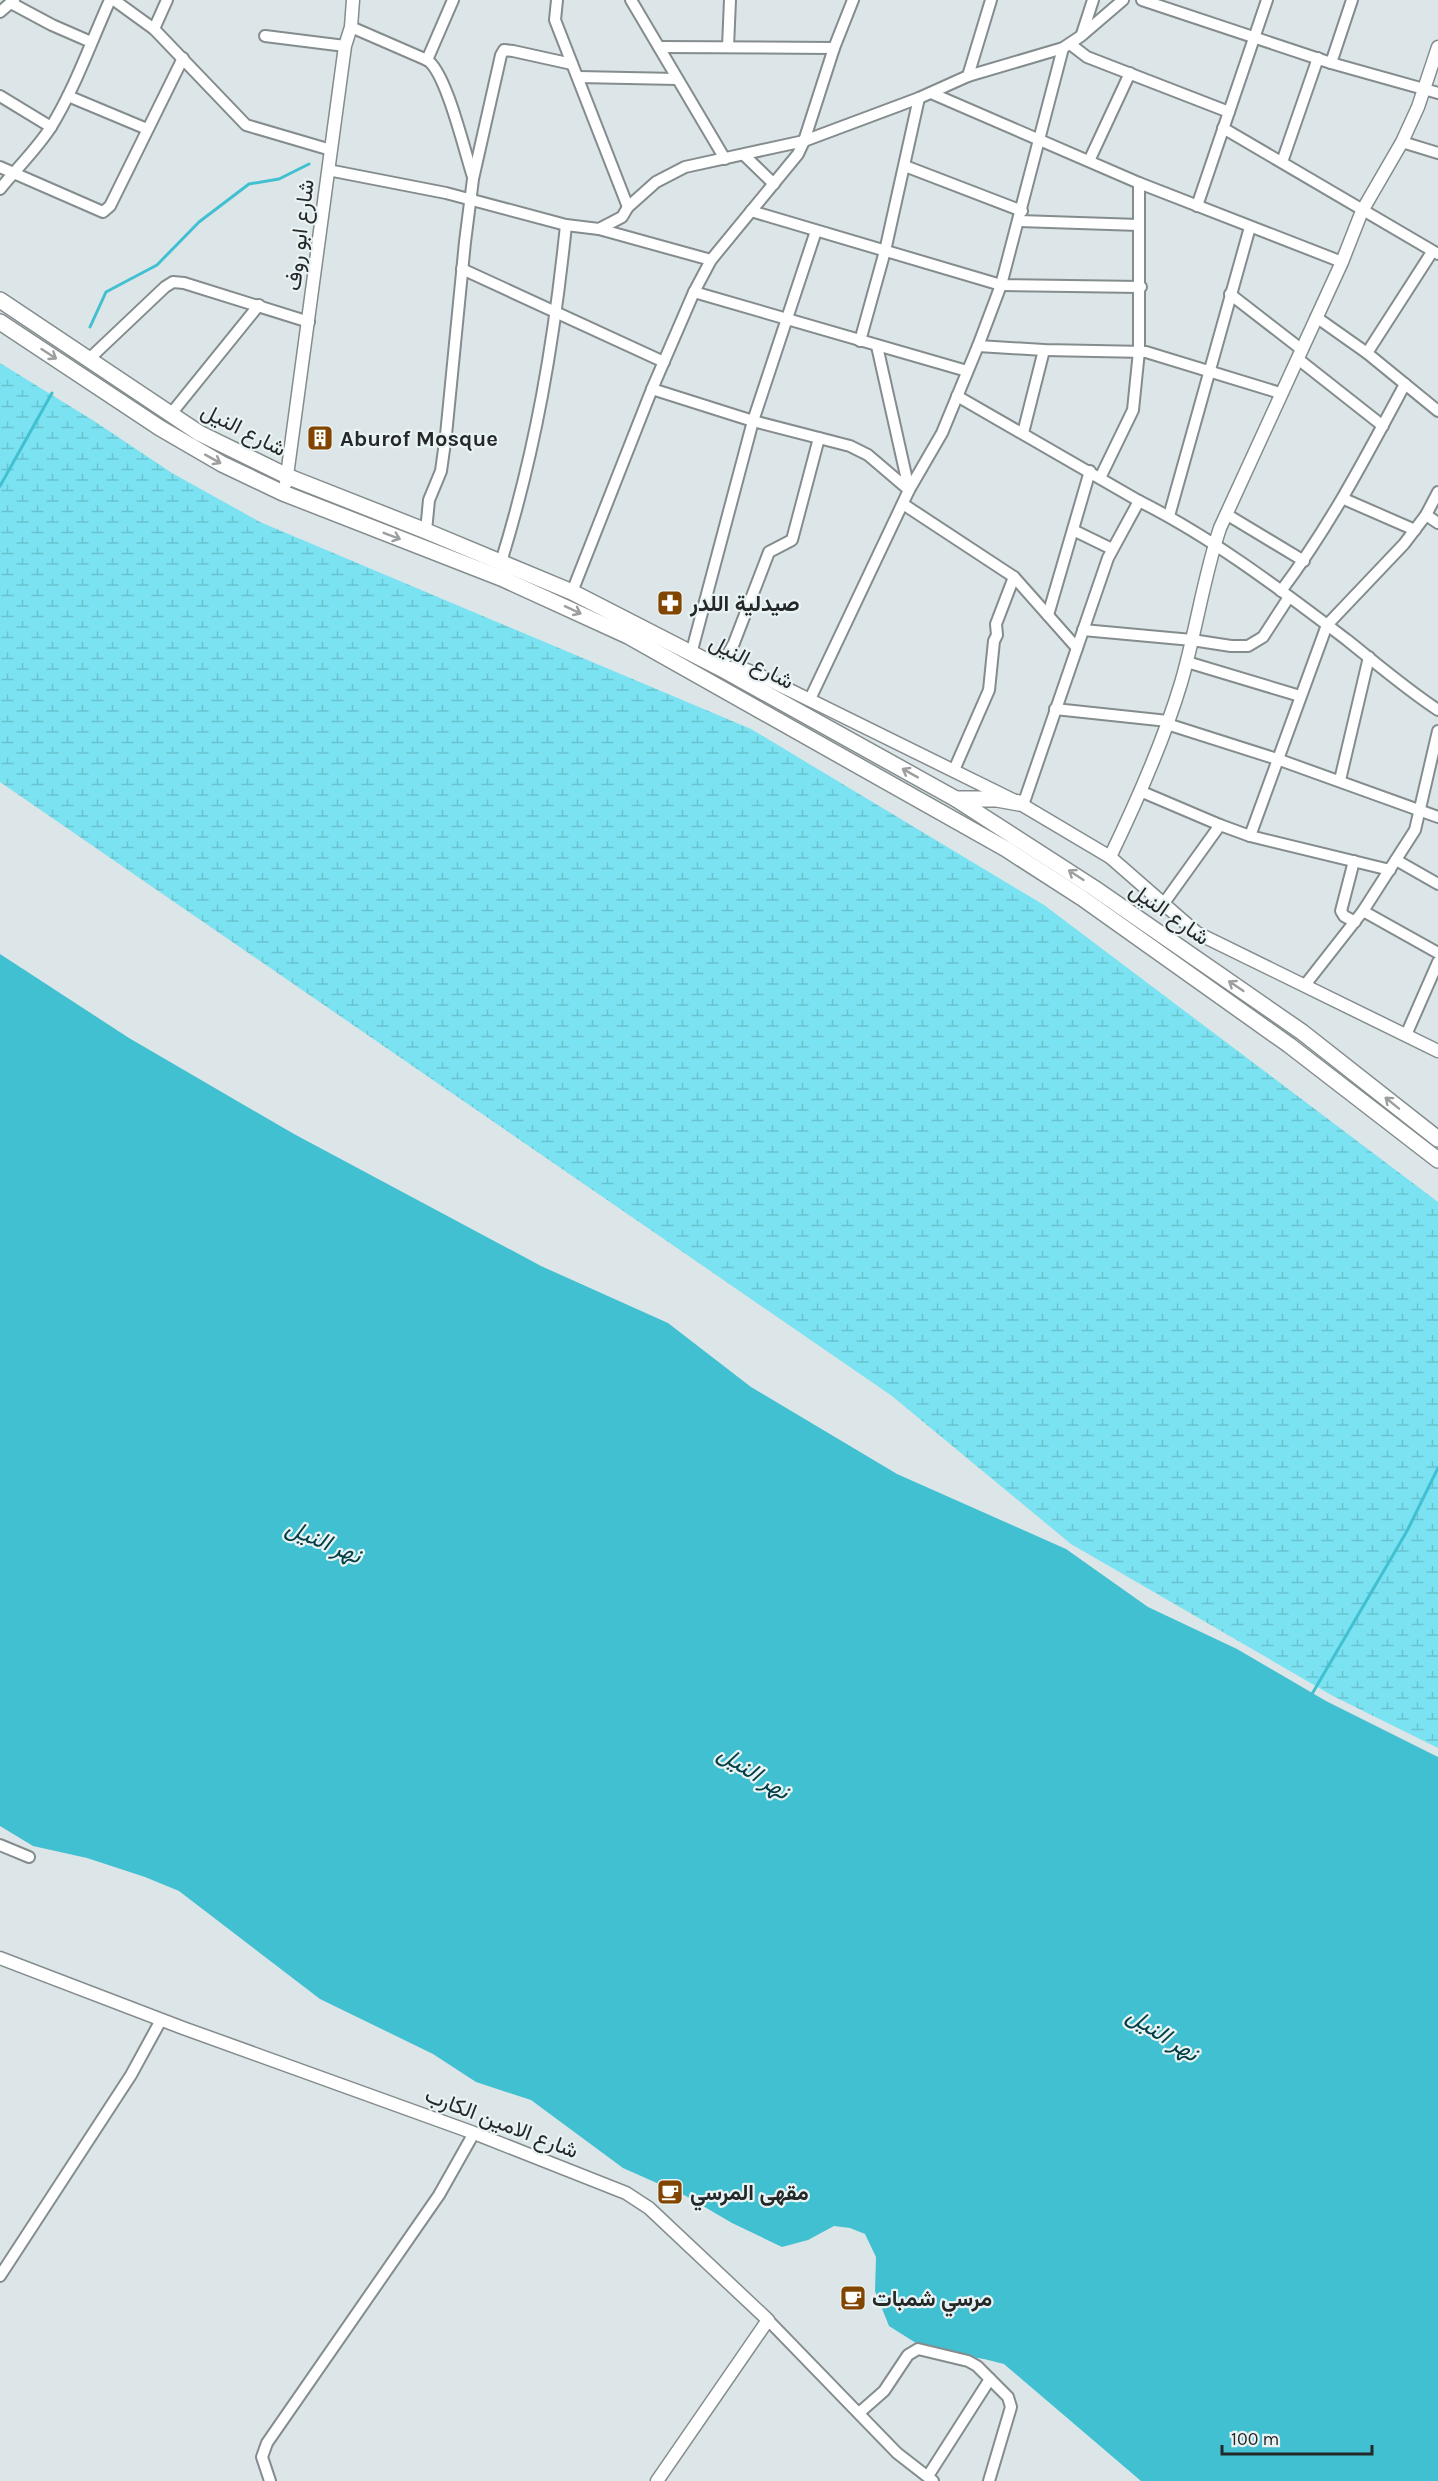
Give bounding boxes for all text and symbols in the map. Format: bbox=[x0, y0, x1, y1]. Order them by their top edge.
street label: شارع ابو روف bbox=[280, 178, 321, 292]
one-way arrow bbox=[40, 348, 57, 360]
street label: شارع النيل bbox=[196, 397, 290, 463]
building icon: Aburof Mosque bbox=[305, 423, 335, 453]
place label: Aburof Mosque bbox=[340, 426, 498, 452]
one-way arrow bbox=[204, 453, 221, 465]
one-way arrow bbox=[382, 531, 401, 542]
pharmacy icon: صيدلية اللدر bbox=[655, 588, 685, 618]
place label: صيدلية اللدر bbox=[689, 591, 800, 617]
one-way arrow bbox=[563, 604, 581, 616]
street label: شارع النيل bbox=[704, 629, 798, 696]
one-way arrow bbox=[902, 767, 919, 779]
one-way arrow bbox=[1067, 869, 1084, 882]
street label: شارع النيل bbox=[1124, 877, 1214, 952]
one-way arrow bbox=[1229, 980, 1245, 992]
one-way arrow bbox=[1385, 1096, 1401, 1109]
water label: نهر النيل bbox=[282, 1513, 367, 1571]
water label: نهر النيل bbox=[713, 1739, 796, 1807]
water label: نهر النيل bbox=[1122, 2001, 1205, 2069]
street label: شارع الامين الكارب bbox=[421, 2082, 582, 2165]
cafe icon: مقهى المرسي bbox=[655, 2177, 685, 2207]
place label: مقهى المرسي bbox=[690, 2180, 809, 2211]
cafe icon: مرسي شمبات bbox=[838, 2283, 868, 2313]
place label: مرسي شمبات bbox=[872, 2286, 992, 2317]
scale bar bbox=[1222, 2418, 1372, 2456]
text: 100 m bbox=[1231, 2428, 1279, 2450]

